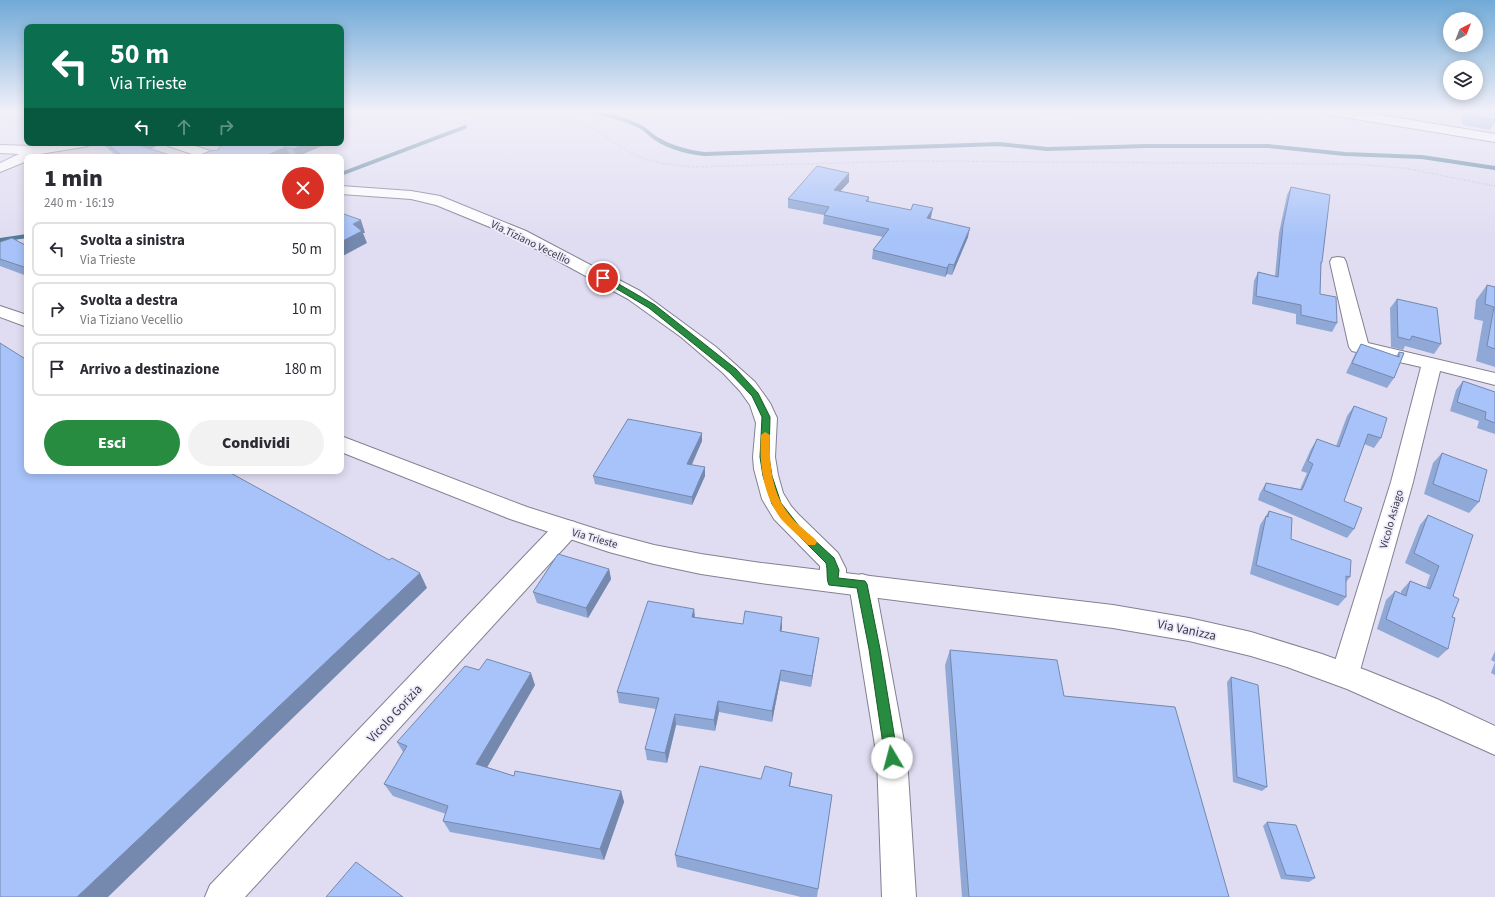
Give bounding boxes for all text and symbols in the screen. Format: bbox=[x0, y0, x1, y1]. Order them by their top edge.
north arrow bbox=[1443, 12, 1483, 52]
map controls bbox=[1443, 12, 1483, 100]
text: 50 m bbox=[110, 34, 169, 74]
icon: left bbox=[44, 40, 96, 92]
button: layers bbox=[1443, 60, 1483, 100]
text: Via Trieste bbox=[110, 71, 187, 96]
icon: left bbox=[131, 116, 153, 138]
icon: ahead bbox=[173, 116, 195, 138]
icon: right bbox=[215, 116, 237, 138]
text: 1 min bbox=[44, 161, 103, 196]
button: close bbox=[282, 167, 324, 209]
text: 240 m · 16:19 bbox=[44, 194, 114, 212]
street label: Via Tiziano Vecellio bbox=[488, 217, 573, 268]
text: Svolta a sinistra bbox=[80, 230, 185, 251]
icon: left bbox=[46, 238, 68, 260]
text: 50 m bbox=[292, 239, 322, 260]
text: Via Trieste bbox=[80, 251, 135, 269]
pin bbox=[586, 261, 620, 295]
icon: arrive bbox=[592, 267, 614, 289]
text: Svolta a destra bbox=[80, 290, 178, 311]
icon: right bbox=[46, 298, 68, 320]
text: 10 m bbox=[292, 299, 322, 320]
text: Via Tiziano Vecellio bbox=[80, 311, 183, 329]
icon: arrive bbox=[46, 358, 68, 380]
text: Arrivo a destinazione bbox=[80, 359, 219, 380]
text: 180 m bbox=[284, 359, 322, 380]
button: Esci bbox=[44, 420, 180, 466]
button: Condividi bbox=[188, 420, 324, 466]
street label: Vicolo Asiago bbox=[1376, 488, 1407, 550]
street label: Via Trieste bbox=[570, 525, 620, 552]
street label: Via Vanizza bbox=[1156, 615, 1218, 645]
street label: Vicolo Gorizia bbox=[363, 681, 426, 747]
position arrow bbox=[871, 737, 913, 779]

